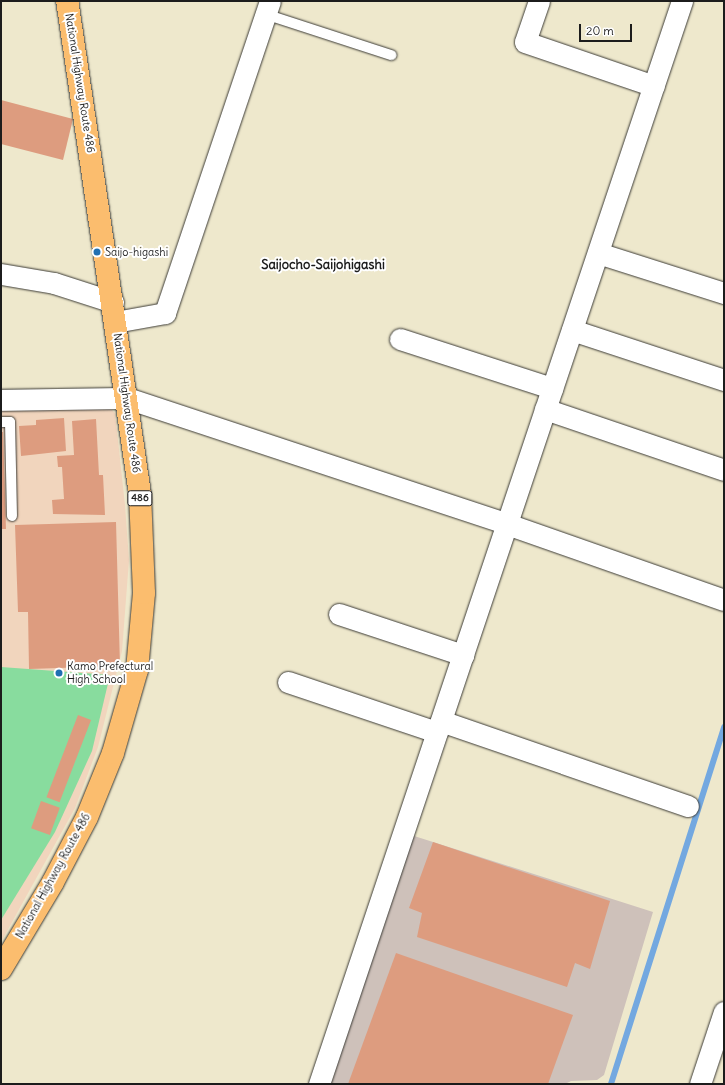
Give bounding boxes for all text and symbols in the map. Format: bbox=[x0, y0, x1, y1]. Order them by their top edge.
street label: National Highway Route 486 bbox=[62, 12, 98, 154]
scale bar bbox=[581, 16, 634, 42]
text: 20 m bbox=[586, 23, 614, 38]
place label: Saijo-higashi bbox=[105, 245, 168, 259]
marker: Saijo-higashi bbox=[92, 247, 102, 257]
district label: Saijocho-Saijohigashi bbox=[261, 257, 385, 273]
street label: National Highway Route 486 bbox=[111, 332, 143, 474]
road number: 486 bbox=[127, 490, 153, 506]
place label: Kamo Prefectural High School bbox=[67, 660, 153, 686]
marker: Kamo Prefectural High School bbox=[54, 668, 64, 678]
street label: National Highway Route 486 bbox=[13, 811, 93, 941]

